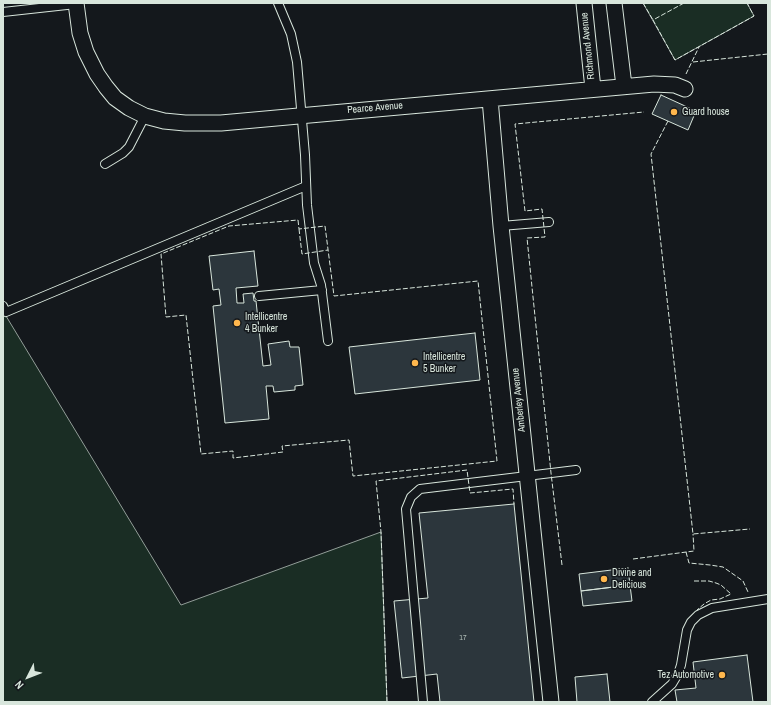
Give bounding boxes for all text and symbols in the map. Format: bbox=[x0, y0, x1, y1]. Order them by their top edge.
street label: Richmond Avenue bbox=[579, 12, 597, 80]
street label: Pearce Avenue bbox=[347, 100, 403, 116]
place label: Guard house bbox=[682, 106, 729, 118]
marker: Guard house bbox=[669, 107, 679, 117]
place label: Intellicentre 4 Bunker bbox=[245, 311, 287, 334]
marker: Intellicentre 4 Bunker bbox=[232, 318, 242, 328]
place label: Intellicentre 5 Bunker bbox=[423, 351, 465, 374]
marker: Intellicentre 5 Bunker bbox=[410, 358, 420, 368]
street label: Amberley Avenue bbox=[510, 367, 528, 433]
place label: Divine and Delicious bbox=[612, 567, 652, 590]
marker: Divine and Delicious bbox=[599, 574, 609, 584]
house number: 17 bbox=[459, 633, 467, 643]
north arrow bbox=[8, 657, 48, 697]
place label: Tez Automotive bbox=[657, 669, 714, 681]
marker: Tez Automotive bbox=[717, 670, 727, 680]
text: N bbox=[12, 678, 26, 692]

